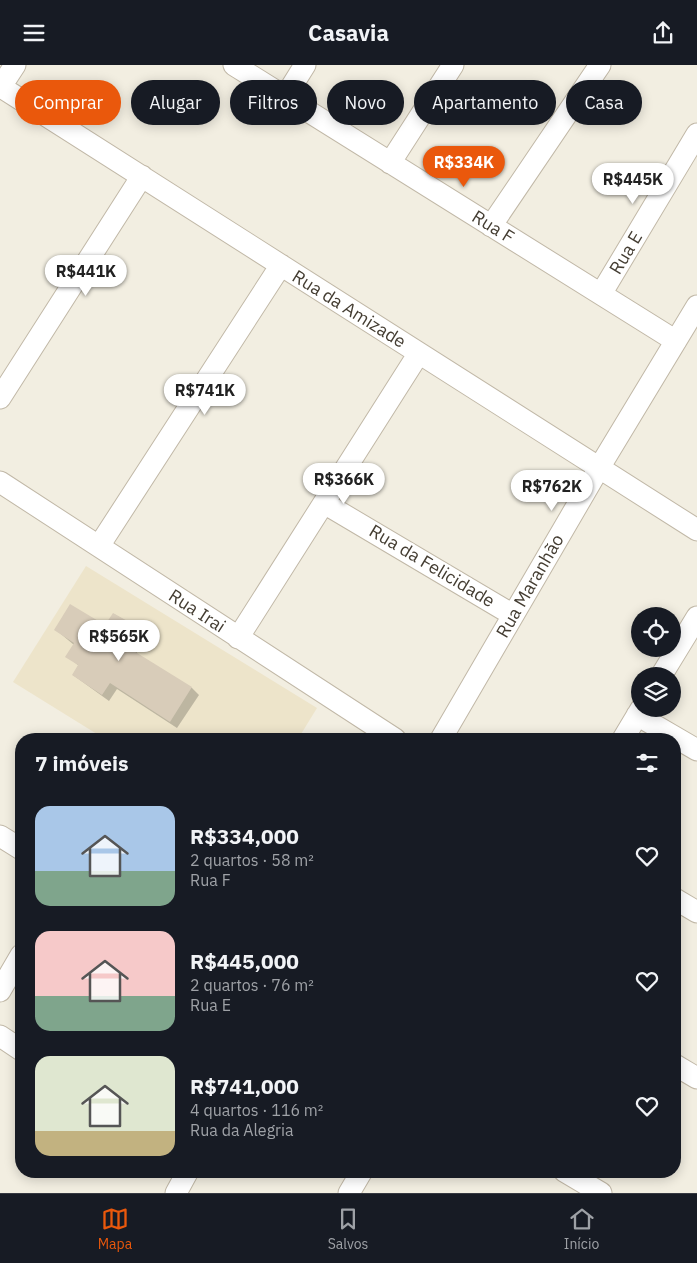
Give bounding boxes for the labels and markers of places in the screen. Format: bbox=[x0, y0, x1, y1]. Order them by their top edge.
pin: R$334K bbox=[423, 145, 505, 188]
pin: R$445K bbox=[592, 163, 674, 205]
pin: R$441K bbox=[45, 255, 127, 297]
pin: R$741K bbox=[164, 373, 246, 416]
pin: R$366K bbox=[303, 463, 385, 505]
pin: R$762K bbox=[511, 469, 593, 512]
pin: R$565K bbox=[78, 619, 160, 662]

